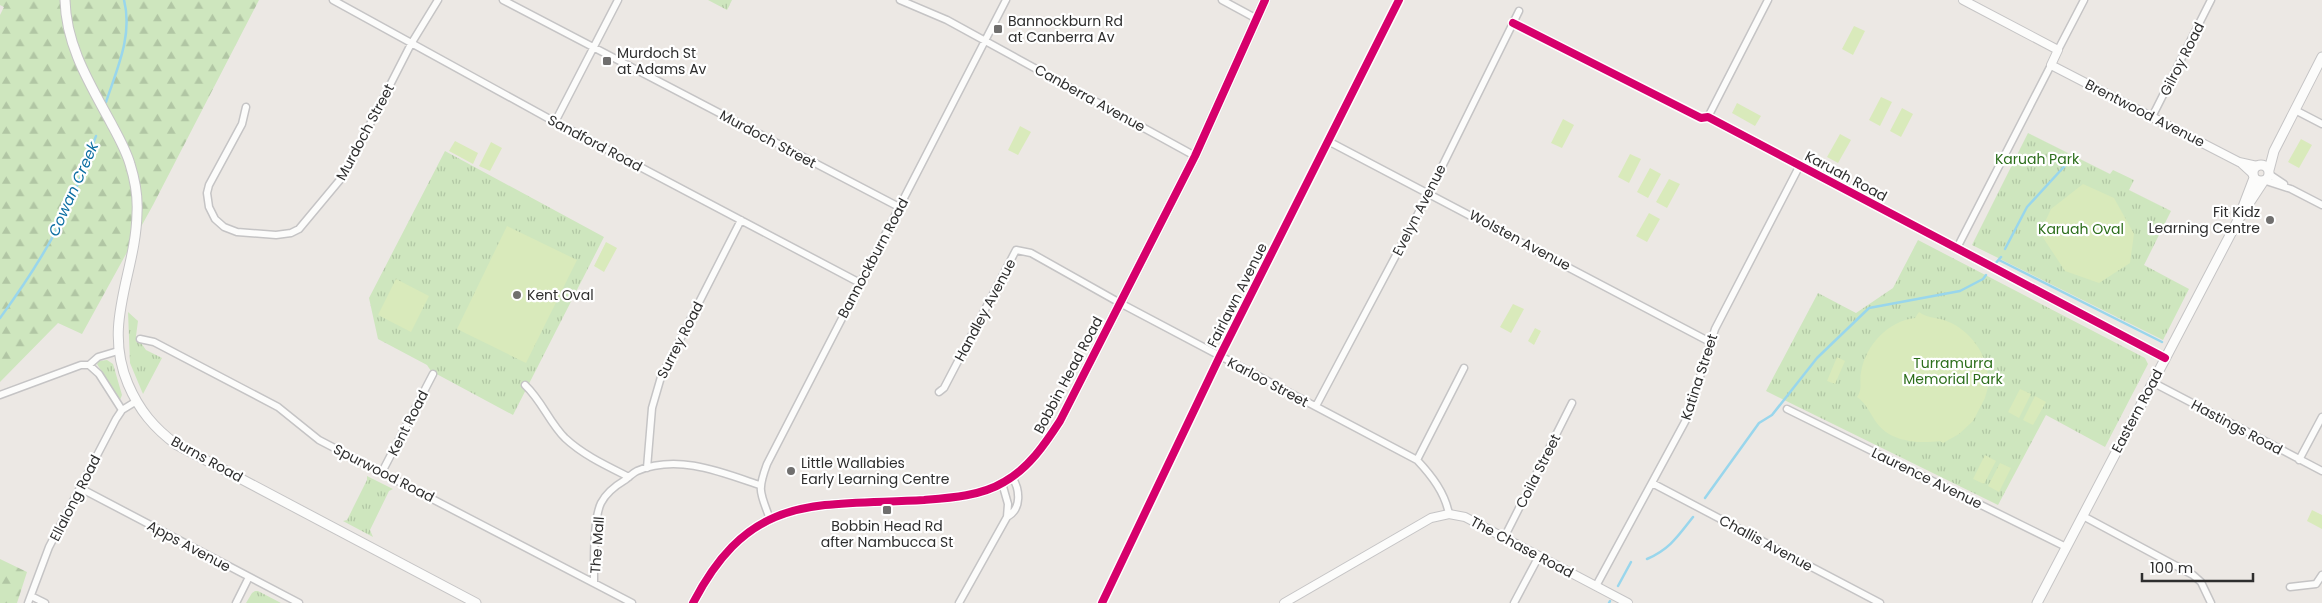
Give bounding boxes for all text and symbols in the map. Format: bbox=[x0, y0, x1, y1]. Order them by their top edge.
place label: Bannockburn Rd at Canberra Av bbox=[1008, 11, 1123, 47]
street label: Gilroy Road bbox=[2155, 19, 2209, 99]
marker: Bannockburn Rd at Canberra Av bbox=[992, 23, 1004, 35]
place label: Murdoch St at Adams Av bbox=[617, 43, 707, 79]
marker: Murdoch St at Adams Av bbox=[601, 55, 613, 67]
street label: Canberra Avenue bbox=[1031, 59, 1149, 137]
street label: Brentwood Avenue bbox=[2082, 74, 2208, 152]
street label: Murdoch Street bbox=[331, 80, 399, 184]
street label: Murdoch Street bbox=[716, 105, 820, 173]
street label: Sandford Road bbox=[544, 110, 646, 176]
water label: Cowan Creek bbox=[43, 137, 104, 239]
street label: Karuah Road bbox=[1801, 146, 1891, 206]
park label: Karuah Park bbox=[1995, 149, 2080, 169]
street label: Evelyn Avenue bbox=[1387, 160, 1451, 259]
street label: Bannockburn Road bbox=[833, 194, 913, 322]
place label: Fit Kidz Learning Centre bbox=[2149, 202, 2260, 238]
street label: Wolsten Avenue bbox=[1466, 205, 1575, 275]
marker: Fit Kidz Learning Centre bbox=[2264, 214, 2276, 226]
park label: Karuah Oval bbox=[2038, 219, 2124, 239]
street label: Fairlawn Avenue bbox=[1202, 239, 1272, 351]
street label: Handley Avenue bbox=[949, 255, 1021, 365]
place label: Kent Oval bbox=[527, 285, 594, 305]
marker: Kent Oval bbox=[511, 289, 523, 301]
street label: Surrey Road bbox=[652, 298, 708, 382]
street label: Bobbin Head Road bbox=[1029, 313, 1107, 437]
street label: Katina Street bbox=[1676, 331, 1722, 423]
street label: Karloo Street bbox=[1224, 352, 1312, 412]
park label: Turramurra Memorial Park bbox=[1903, 353, 2003, 389]
street label: Eastern Road bbox=[2107, 366, 2167, 456]
street label: Kent Road bbox=[383, 387, 433, 459]
street label: Hastings Road bbox=[2188, 394, 2286, 460]
street label: Coila Street bbox=[1511, 430, 1565, 512]
street label: Burns Road bbox=[168, 431, 246, 487]
street label: Spurwood Road bbox=[330, 439, 438, 507]
street label: Laurence Avenue bbox=[1868, 443, 1986, 514]
street label: Ellalong Road bbox=[45, 451, 105, 545]
place label: Little Wallabies Early Learning Centre bbox=[801, 453, 950, 489]
marker: Little Wallabies Early Learning Centre bbox=[785, 465, 797, 477]
marker: Bobbin Head Rd after Nambucca St bbox=[881, 504, 893, 516]
street label: Challis Avenue bbox=[1716, 510, 1817, 576]
street label: The Chase Road bbox=[1467, 511, 1577, 583]
street label: Apps Avenue bbox=[144, 516, 235, 577]
street label: The Mall bbox=[585, 516, 609, 574]
place label: Bobbin Head Rd after Nambucca St bbox=[821, 516, 953, 552]
scale bar bbox=[2142, 550, 2253, 582]
text: 100 m bbox=[2150, 557, 2193, 578]

